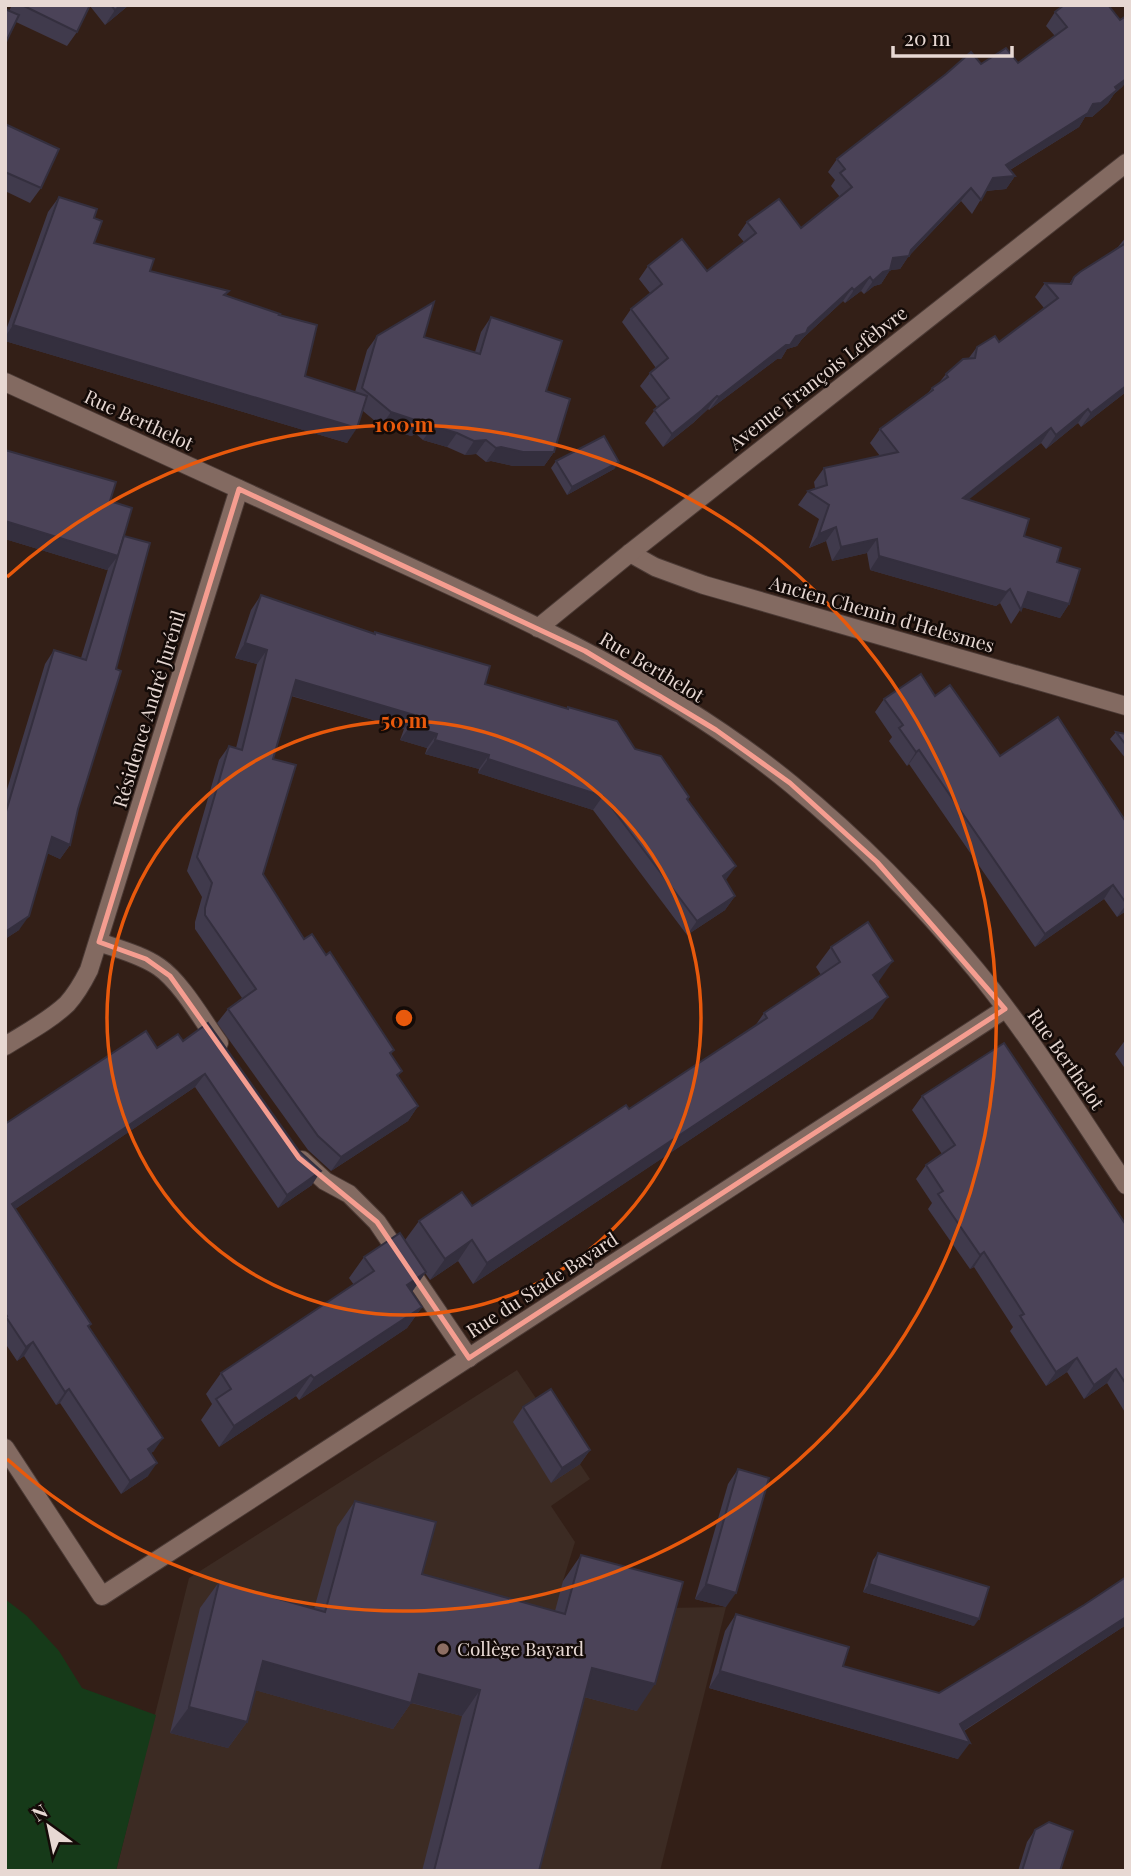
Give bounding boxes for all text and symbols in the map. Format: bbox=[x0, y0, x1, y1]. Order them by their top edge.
scale bar bbox=[893, 14, 1012, 58]
text: 20 m bbox=[904, 23, 951, 51]
street label: Avenue François Lefèbvre bbox=[722, 299, 912, 456]
street label: Rue Berthelot bbox=[81, 382, 198, 456]
text: 100 m bbox=[374, 409, 434, 437]
street label: Ancien Chemin d'Helesmes bbox=[766, 568, 998, 658]
street label: Résidence André Jurénil bbox=[106, 607, 191, 810]
street label: Rue Berthelot bbox=[595, 625, 710, 708]
text: 50 m bbox=[380, 705, 428, 733]
street label: Rue Berthelot bbox=[1022, 1003, 1111, 1114]
centre of rings bbox=[392, 1006, 416, 1030]
street label: Rue du Stade Bayard bbox=[461, 1225, 622, 1343]
place label: Collège Bayard bbox=[457, 1635, 584, 1661]
marker: Collège Bayard bbox=[435, 1641, 451, 1657]
north arrow bbox=[14, 1792, 84, 1862]
text: N bbox=[26, 1797, 52, 1827]

